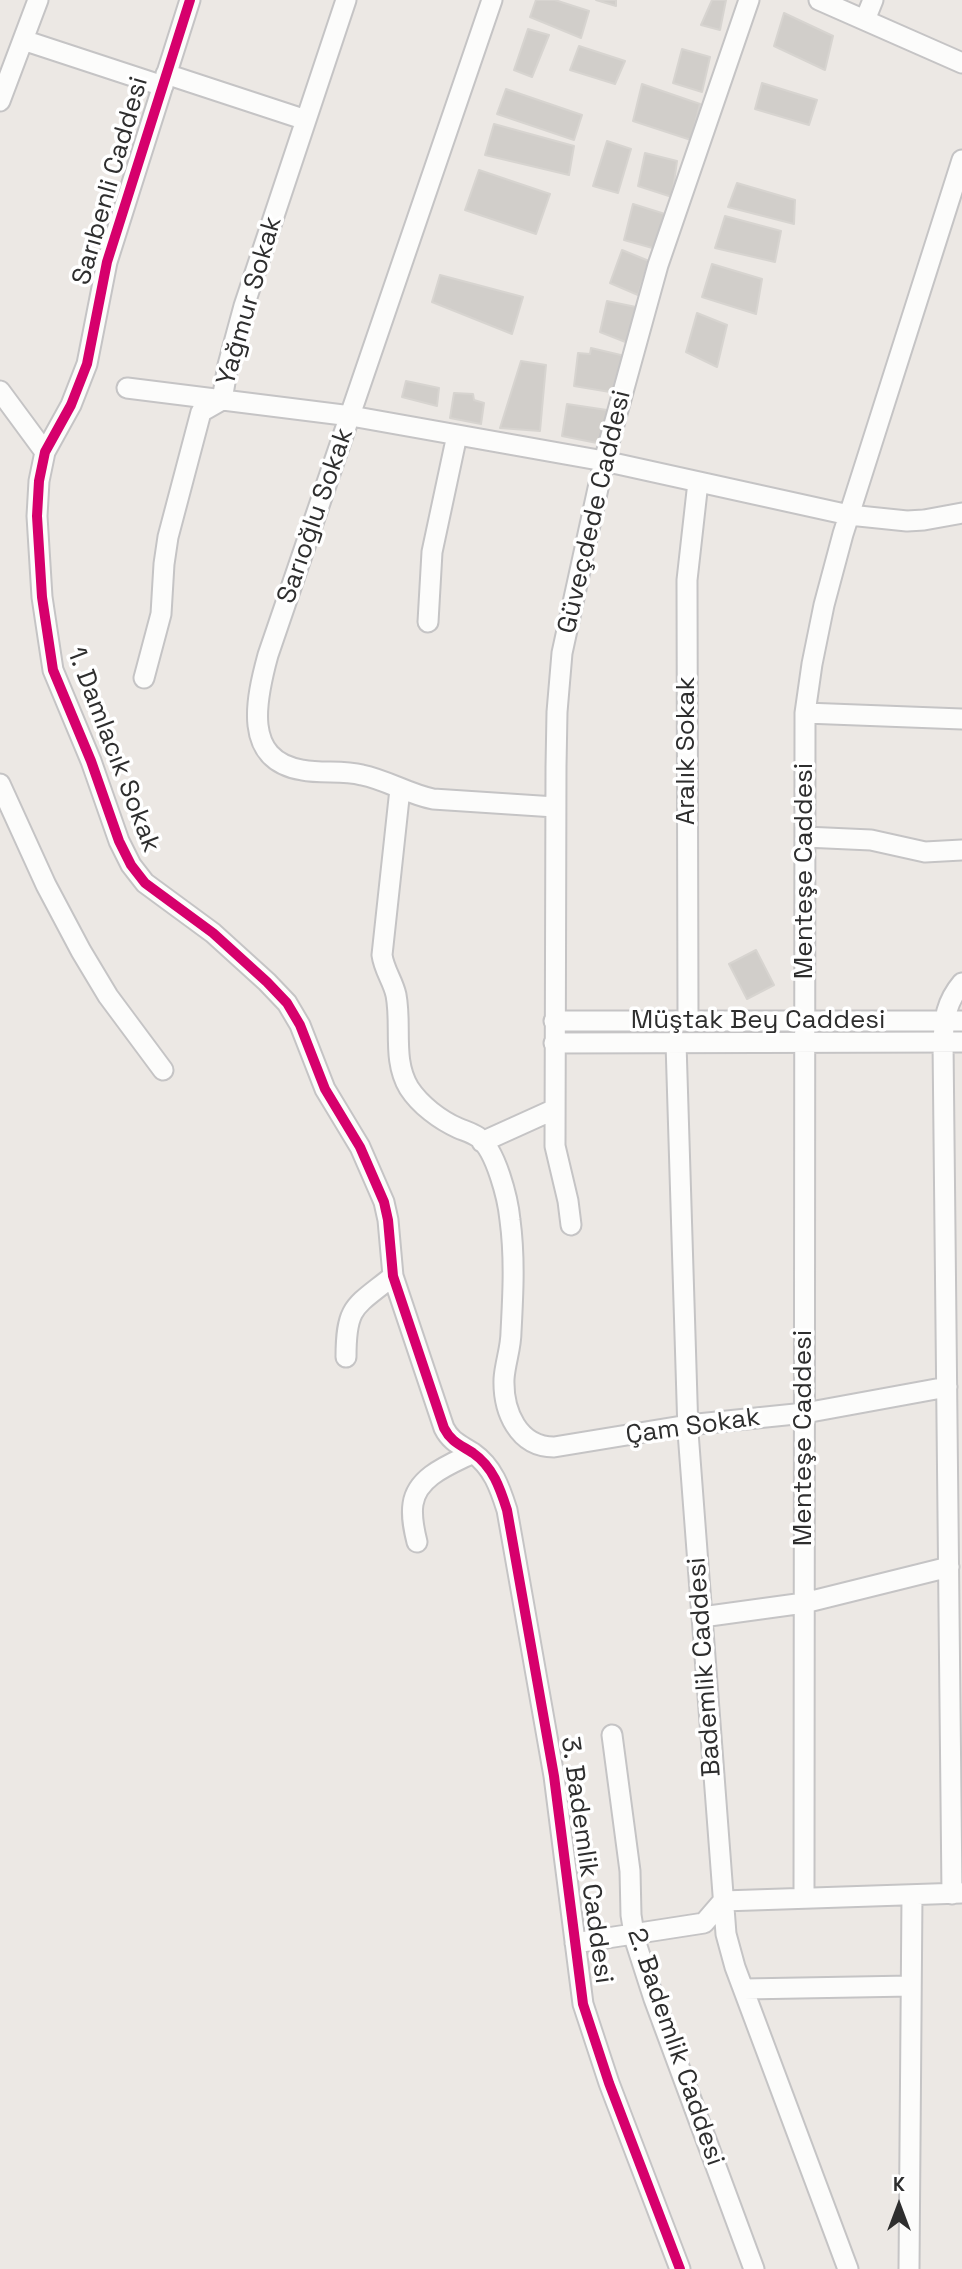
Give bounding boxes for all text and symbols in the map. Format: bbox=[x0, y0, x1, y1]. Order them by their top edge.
street label: Sarıbenli Caddesi bbox=[66, 73, 156, 289]
street label: Yağmur Sokak bbox=[211, 213, 289, 389]
street label: Güveçdede Caddesi bbox=[552, 387, 638, 637]
street label: Sarıoğlu Sokak bbox=[271, 424, 361, 608]
street label: 1. Damlacık Sokak bbox=[60, 643, 166, 857]
street label: Aralık Sokak bbox=[671, 677, 703, 825]
street label: Menteşe Caddesi bbox=[789, 763, 821, 979]
street label: Müştak Bey Caddesi bbox=[631, 1005, 885, 1037]
street label: Menteşe Caddesi bbox=[788, 1330, 820, 1546]
street label: Çam Sokak bbox=[624, 1402, 762, 1452]
street label: Bademlik Caddesi bbox=[682, 1556, 728, 1778]
street label: 3. Bademlik Caddesi bbox=[553, 1735, 619, 1985]
street label: 2. Bademlik Caddesi bbox=[620, 1924, 730, 2170]
north arrow bbox=[864, 2171, 934, 2241]
text: K bbox=[893, 2172, 905, 2197]

